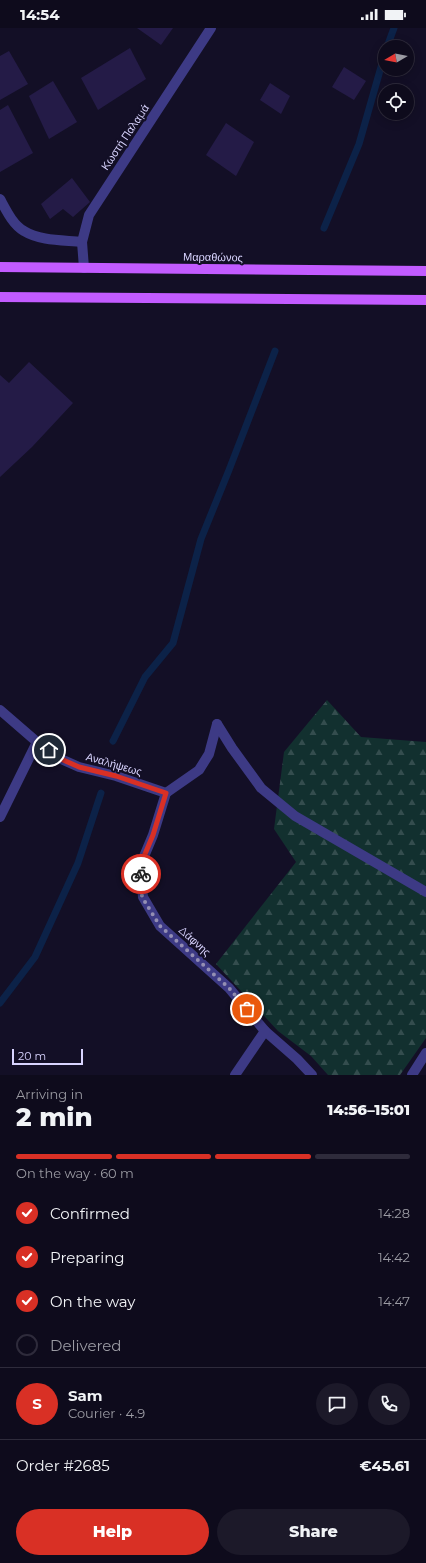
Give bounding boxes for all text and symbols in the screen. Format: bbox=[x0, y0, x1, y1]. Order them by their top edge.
text: 14:54 bbox=[20, 5, 60, 24]
north arrow bbox=[378, 40, 414, 76]
map controls bbox=[378, 40, 414, 120]
button: locate bbox=[378, 84, 414, 120]
street label: Κωστή Παλαμά bbox=[98, 101, 153, 173]
street label: Μαραθώνος bbox=[183, 249, 243, 265]
pin bbox=[32, 733, 66, 767]
icon: home bbox=[38, 739, 60, 761]
street label: Αναλήψεως bbox=[84, 749, 144, 779]
courier bbox=[121, 854, 161, 894]
icon: bike bbox=[130, 863, 152, 885]
street label: Δάφνης bbox=[176, 923, 214, 959]
pin bbox=[230, 992, 264, 1026]
icon: bag bbox=[236, 998, 258, 1020]
scale bar bbox=[12, 1047, 83, 1066]
text: 20 m bbox=[18, 1049, 46, 1063]
text: Arriving in bbox=[16, 1086, 83, 1102]
text: 14:56–15:01 bbox=[327, 1100, 410, 1119]
text: 2 min bbox=[16, 1101, 93, 1133]
text: On the way · 60 m bbox=[16, 1165, 134, 1181]
icon: check bbox=[16, 1202, 38, 1224]
text: Confirmed bbox=[50, 1204, 130, 1223]
text: 14:28 bbox=[378, 1205, 410, 1221]
icon: check bbox=[16, 1246, 38, 1268]
text: Preparing bbox=[50, 1248, 125, 1267]
text: 14:42 bbox=[378, 1249, 410, 1265]
icon: check bbox=[16, 1290, 38, 1312]
text: On the way bbox=[50, 1292, 135, 1311]
text: 14:47 bbox=[378, 1293, 410, 1309]
text: Delivered bbox=[50, 1336, 122, 1355]
button: chat bbox=[316, 1383, 358, 1425]
button: phone bbox=[368, 1383, 410, 1425]
text: Sam bbox=[68, 1386, 103, 1405]
text: S bbox=[32, 1394, 42, 1413]
text: Courier · 4.9 bbox=[68, 1405, 145, 1421]
text: Order #2685 bbox=[16, 1456, 110, 1475]
text: €45.61 bbox=[360, 1456, 410, 1475]
button: Help bbox=[16, 1509, 209, 1555]
button: Share bbox=[217, 1509, 410, 1555]

